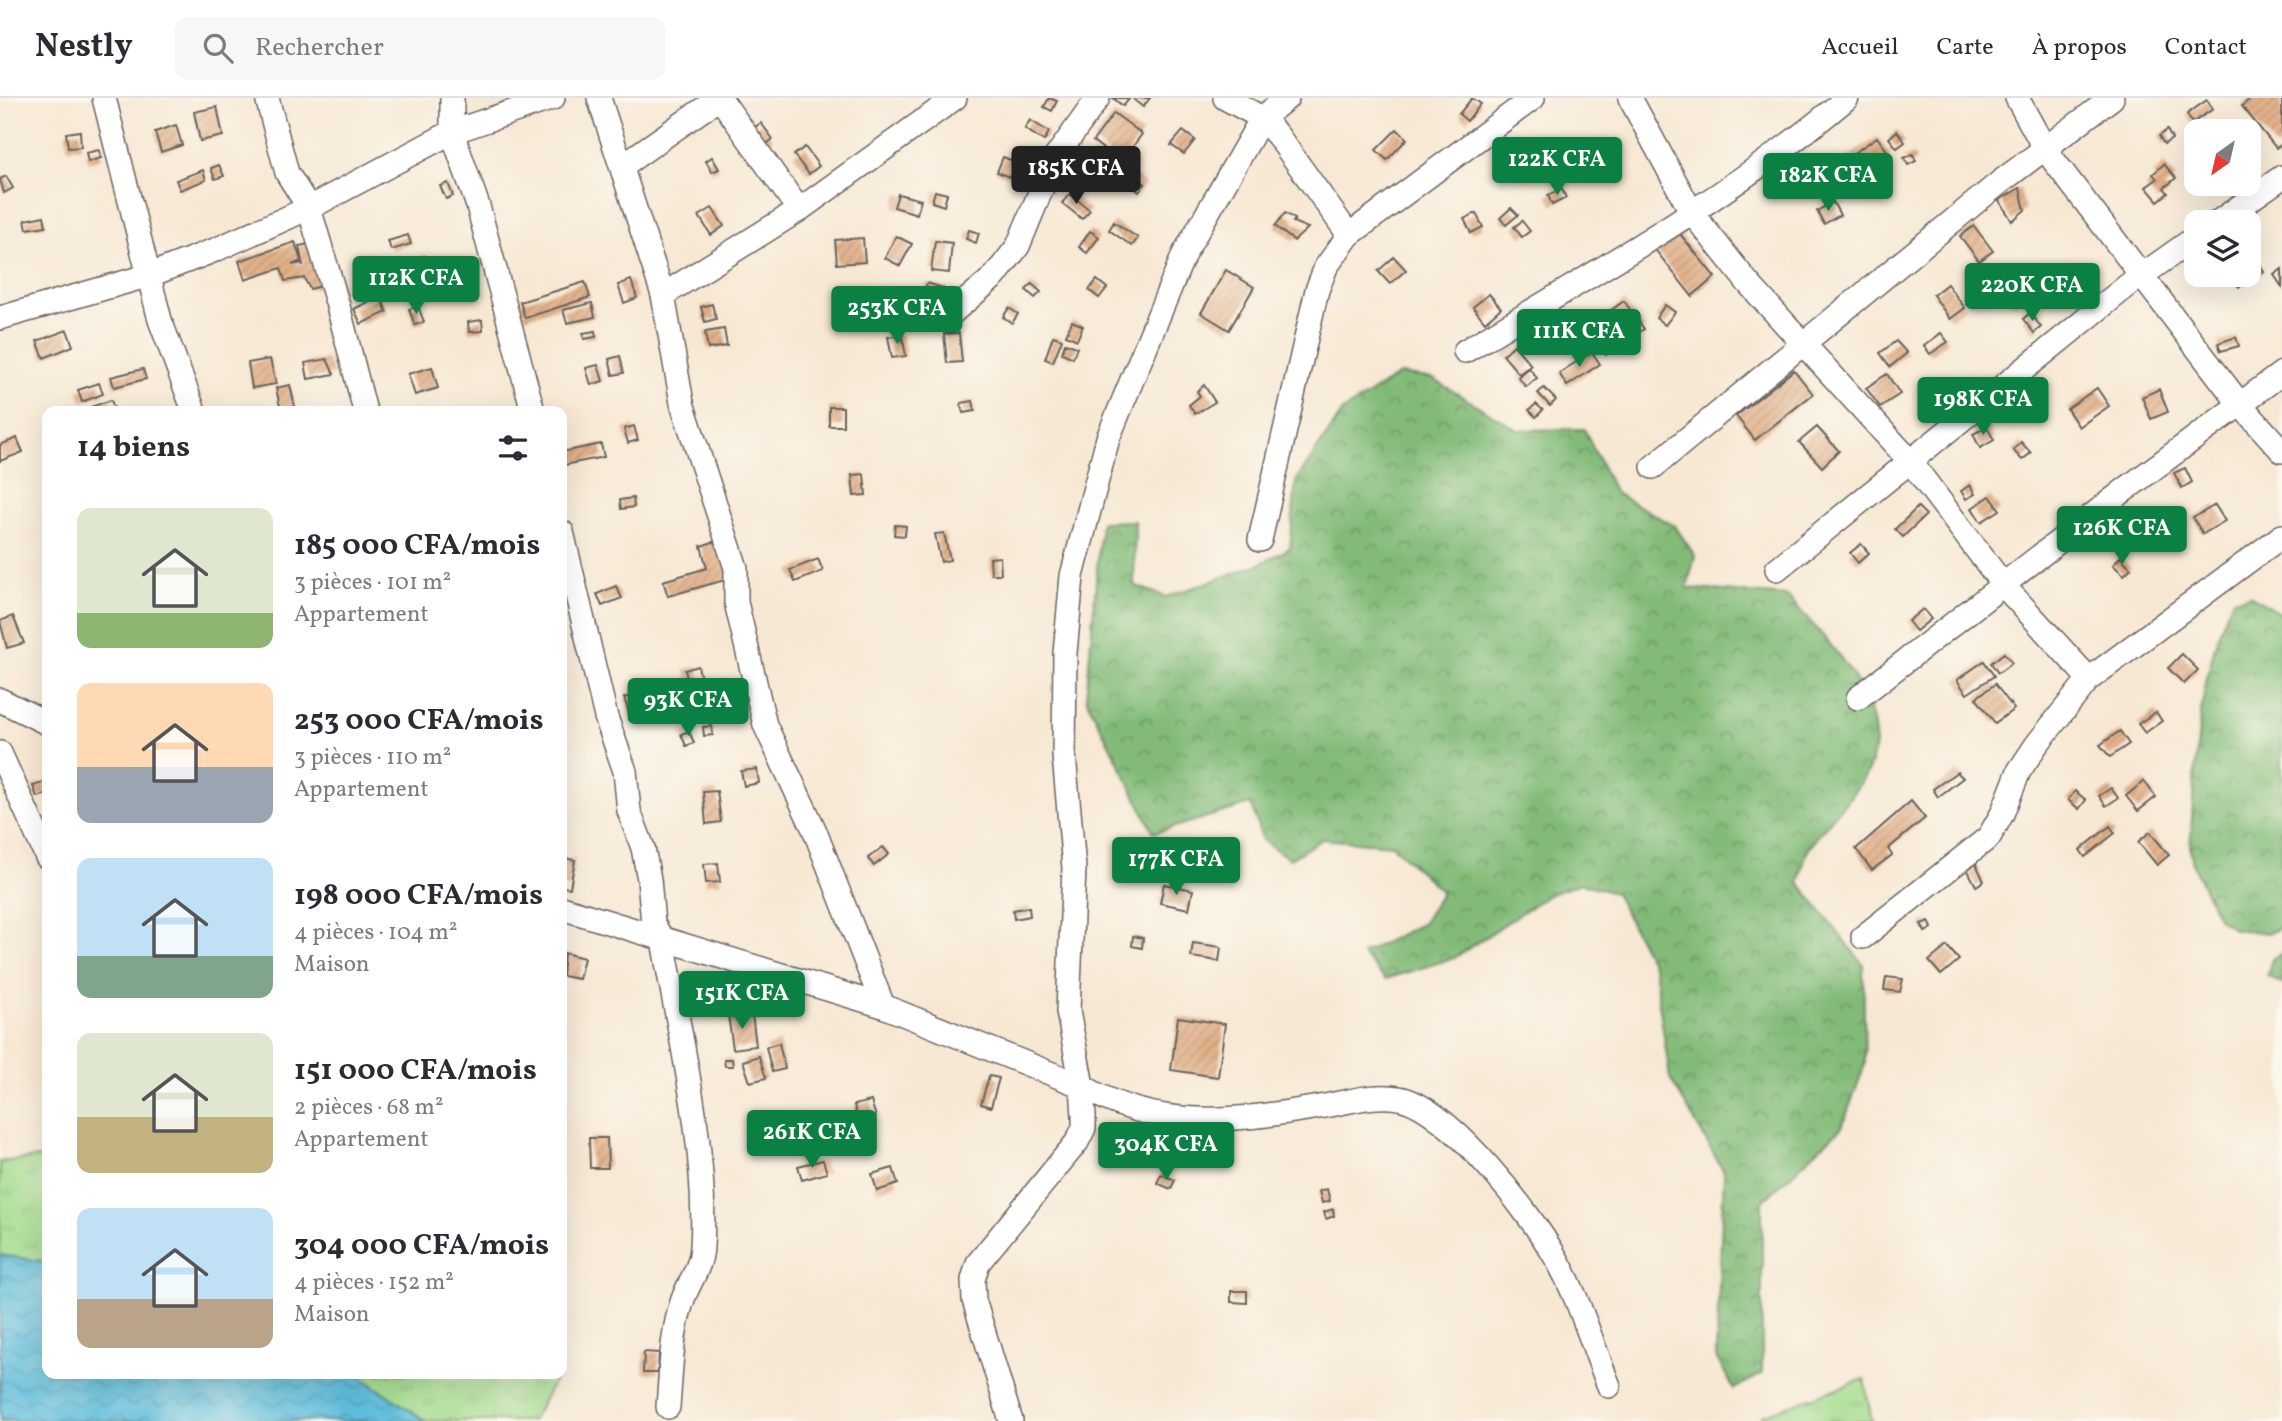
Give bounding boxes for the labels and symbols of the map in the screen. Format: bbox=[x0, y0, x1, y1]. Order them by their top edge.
north arrow bbox=[2184, 119, 2261, 196]
pin: 122K CFA bbox=[1485, 138, 1629, 197]
pin: 185K CFA bbox=[1004, 146, 1148, 206]
pin: 182K CFA bbox=[1756, 153, 1900, 213]
pin: 112K CFA bbox=[344, 256, 488, 316]
pin: 220K CFA bbox=[1960, 264, 2104, 323]
pin: 253K CFA bbox=[825, 286, 969, 346]
pin: 111K CFA bbox=[1507, 310, 1651, 369]
pin: 198K CFA bbox=[1911, 378, 2055, 437]
pin: 126K CFA bbox=[2050, 506, 2194, 566]
pin: 93K CFA bbox=[623, 678, 753, 738]
pin: 177K CFA bbox=[1104, 838, 1248, 897]
pin: 151K CFA bbox=[670, 972, 814, 1031]
pin: 261K CFA bbox=[740, 1110, 884, 1170]
pin: 304K CFA bbox=[1094, 1122, 1238, 1182]

